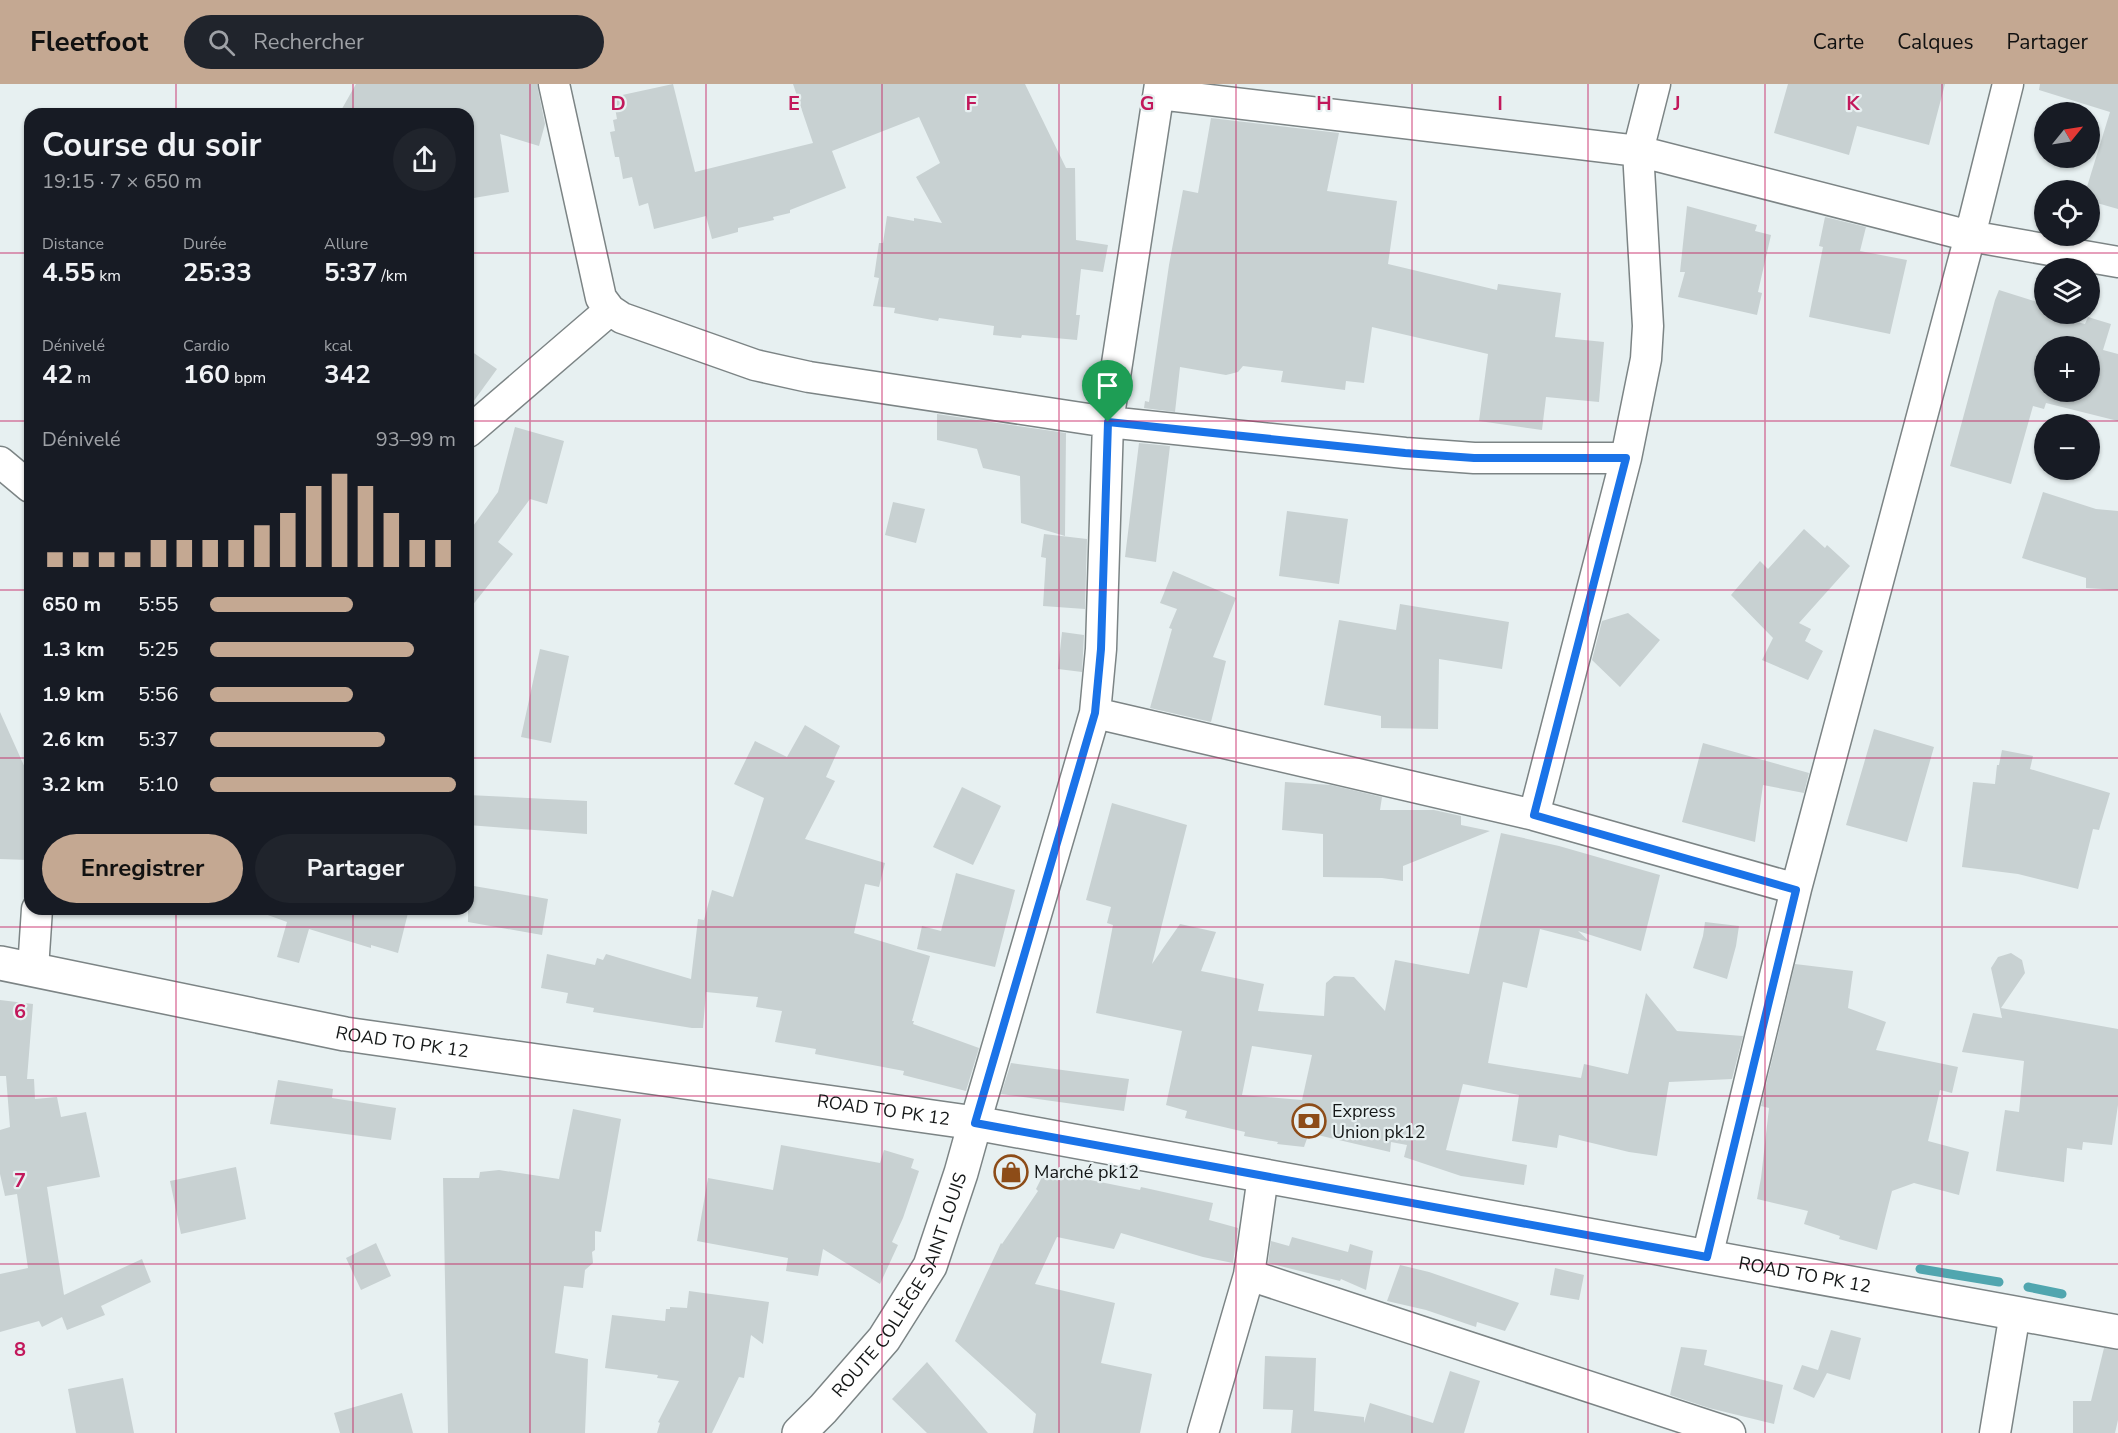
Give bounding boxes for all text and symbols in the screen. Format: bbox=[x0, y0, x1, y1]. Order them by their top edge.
search box bbox=[184, 15, 604, 69]
text: Fleetfoot bbox=[30, 23, 148, 61]
icon: search bbox=[205, 26, 238, 59]
text: Rechercher bbox=[253, 27, 364, 57]
text: Carte bbox=[1813, 28, 1864, 56]
text: Calques bbox=[1897, 28, 1974, 56]
text: Partager bbox=[2007, 28, 2088, 56]
text: D bbox=[610, 90, 626, 117]
text: E bbox=[788, 90, 800, 117]
text: F bbox=[965, 90, 977, 117]
text: G bbox=[1140, 90, 1154, 117]
text: H bbox=[1316, 90, 1332, 117]
text: I bbox=[1497, 90, 1503, 117]
text: J bbox=[1672, 90, 1681, 117]
text: K bbox=[1846, 90, 1860, 117]
north arrow bbox=[2034, 102, 2100, 168]
map controls bbox=[2034, 102, 2100, 480]
text: Course du soir bbox=[42, 123, 261, 168]
button: share bbox=[393, 128, 456, 191]
text: 19:15 · 7 × 650 m bbox=[42, 168, 202, 195]
button: locate bbox=[2034, 180, 2100, 246]
text: Distance bbox=[42, 233, 104, 255]
text: Durée bbox=[183, 233, 227, 255]
text: Allure bbox=[324, 233, 368, 255]
text: 4.55 bbox=[42, 255, 95, 290]
text: 25:33 bbox=[183, 255, 252, 290]
text: 5:37 bbox=[324, 255, 377, 290]
button: layers bbox=[2034, 258, 2100, 324]
text: km bbox=[95, 265, 121, 287]
text: /km bbox=[377, 265, 408, 287]
text: Dénivelé bbox=[42, 335, 105, 357]
text: Cardio bbox=[183, 335, 230, 357]
text: kcal bbox=[324, 335, 352, 357]
button: + bbox=[2034, 336, 2100, 402]
text: 42 bbox=[42, 357, 73, 392]
text: 160 bbox=[183, 357, 230, 392]
text: 342 bbox=[324, 357, 371, 392]
pin bbox=[1082, 360, 1133, 422]
text: m bbox=[73, 367, 91, 389]
text: bpm bbox=[230, 367, 266, 389]
icon: arrive bbox=[1091, 369, 1124, 402]
button: − bbox=[2034, 414, 2100, 480]
text: Dénivelé bbox=[42, 426, 121, 453]
text: 93–99 m bbox=[376, 426, 456, 453]
text: 650 m bbox=[42, 591, 101, 618]
text: 5:55 bbox=[138, 591, 179, 618]
text: 1.3 km bbox=[42, 636, 105, 663]
text: 5:25 bbox=[138, 636, 179, 663]
text: 1.9 km bbox=[42, 681, 105, 708]
text: 5:56 bbox=[138, 681, 179, 708]
text: 2.6 km bbox=[42, 726, 105, 753]
text: 5:37 bbox=[138, 726, 179, 753]
text: 3.2 km bbox=[42, 771, 105, 798]
text: 5:10 bbox=[138, 771, 179, 798]
button: Enregistrer bbox=[42, 834, 243, 903]
button: Partager bbox=[255, 834, 456, 903]
text: 6 bbox=[14, 998, 26, 1025]
street label: ROAD TO PK 12 bbox=[333, 1020, 470, 1063]
street label: ROAD TO PK 12 bbox=[815, 1089, 951, 1131]
place label: Express Union pk12 bbox=[1332, 1099, 1425, 1144]
bank icon: Express Union pk12 bbox=[1291, 1103, 1327, 1139]
shop icon: Marché pk12 bbox=[993, 1154, 1029, 1190]
place label: Marché pk12 bbox=[1034, 1160, 1139, 1184]
text: 7 bbox=[14, 1167, 26, 1194]
street label: ROUTE COLLÈGE SAINT LOUIS bbox=[826, 1169, 972, 1403]
street label: ROAD TO PK 12 bbox=[1737, 1251, 1873, 1299]
text: 8 bbox=[14, 1336, 26, 1363]

